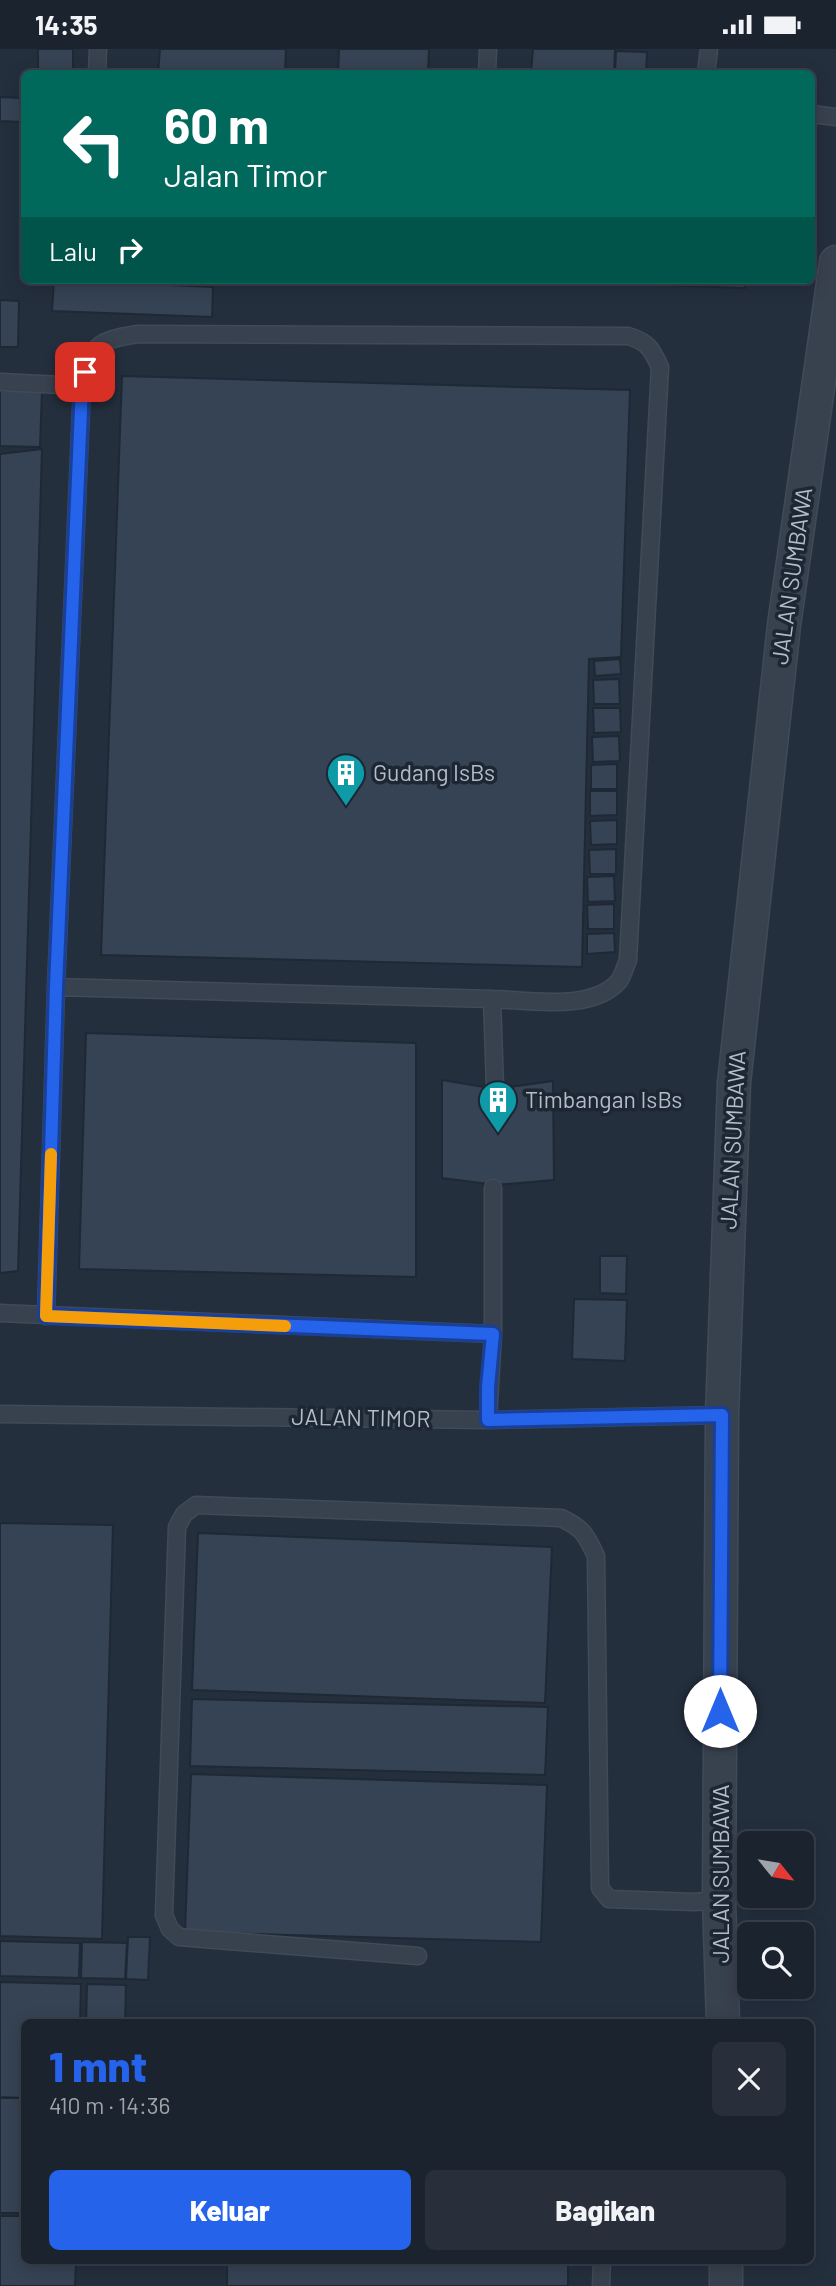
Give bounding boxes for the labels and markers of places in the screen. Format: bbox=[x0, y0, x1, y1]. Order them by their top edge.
pin bbox=[55, 342, 115, 402]
building icon: Gudang IsBs bbox=[325, 752, 367, 807]
place label: Gudang IsBs bbox=[373, 758, 495, 786]
building icon: Timbangan IsBs bbox=[477, 1079, 519, 1134]
place label: Timbangan IsBs bbox=[525, 1085, 682, 1113]

